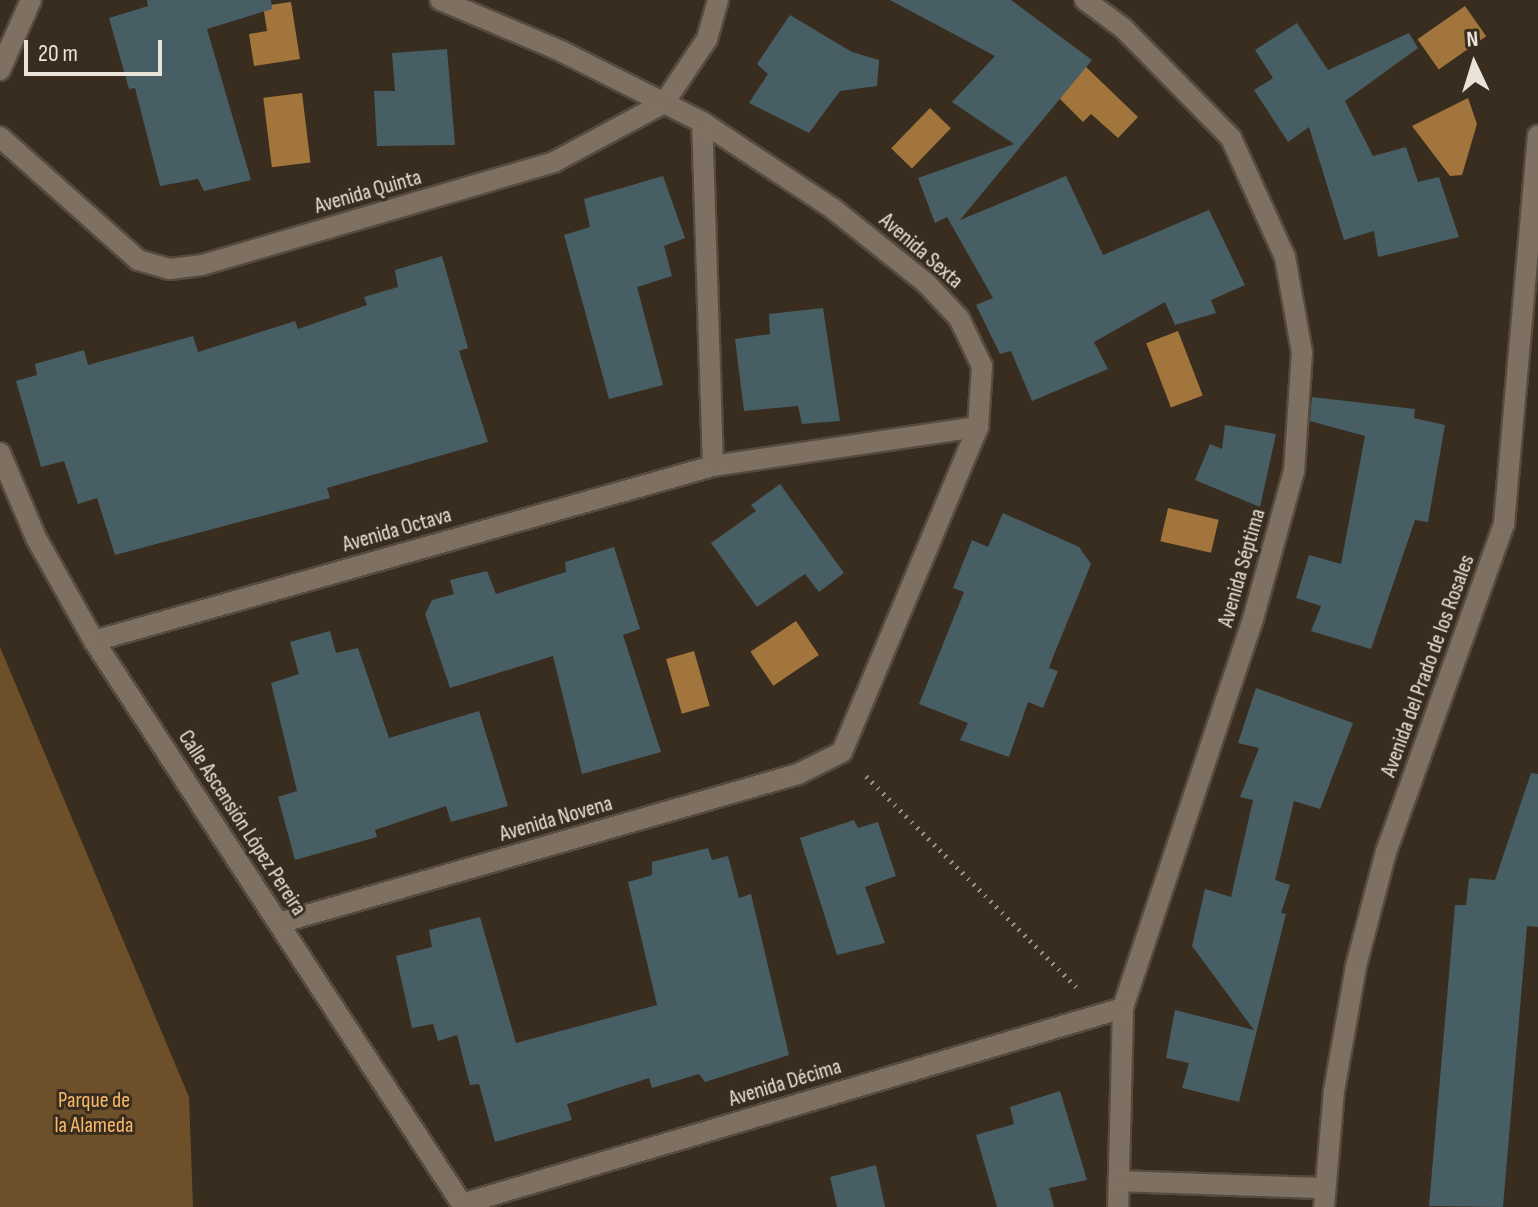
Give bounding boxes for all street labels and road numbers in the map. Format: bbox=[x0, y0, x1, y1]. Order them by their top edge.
street label: Avenida Quinta bbox=[312, 164, 424, 220]
street label: Avenida Sexta bbox=[874, 207, 968, 295]
street label: Avenida Octava bbox=[339, 502, 455, 558]
street label: Avenida Séptima bbox=[1213, 506, 1271, 630]
street label: Avenida del Prado de los Rosales bbox=[1376, 551, 1480, 781]
street label: Calle Ascensión López Pereira bbox=[172, 725, 312, 921]
street label: Avenida Novena bbox=[496, 790, 616, 848]
street label: Avenida Décima bbox=[726, 1053, 844, 1113]

